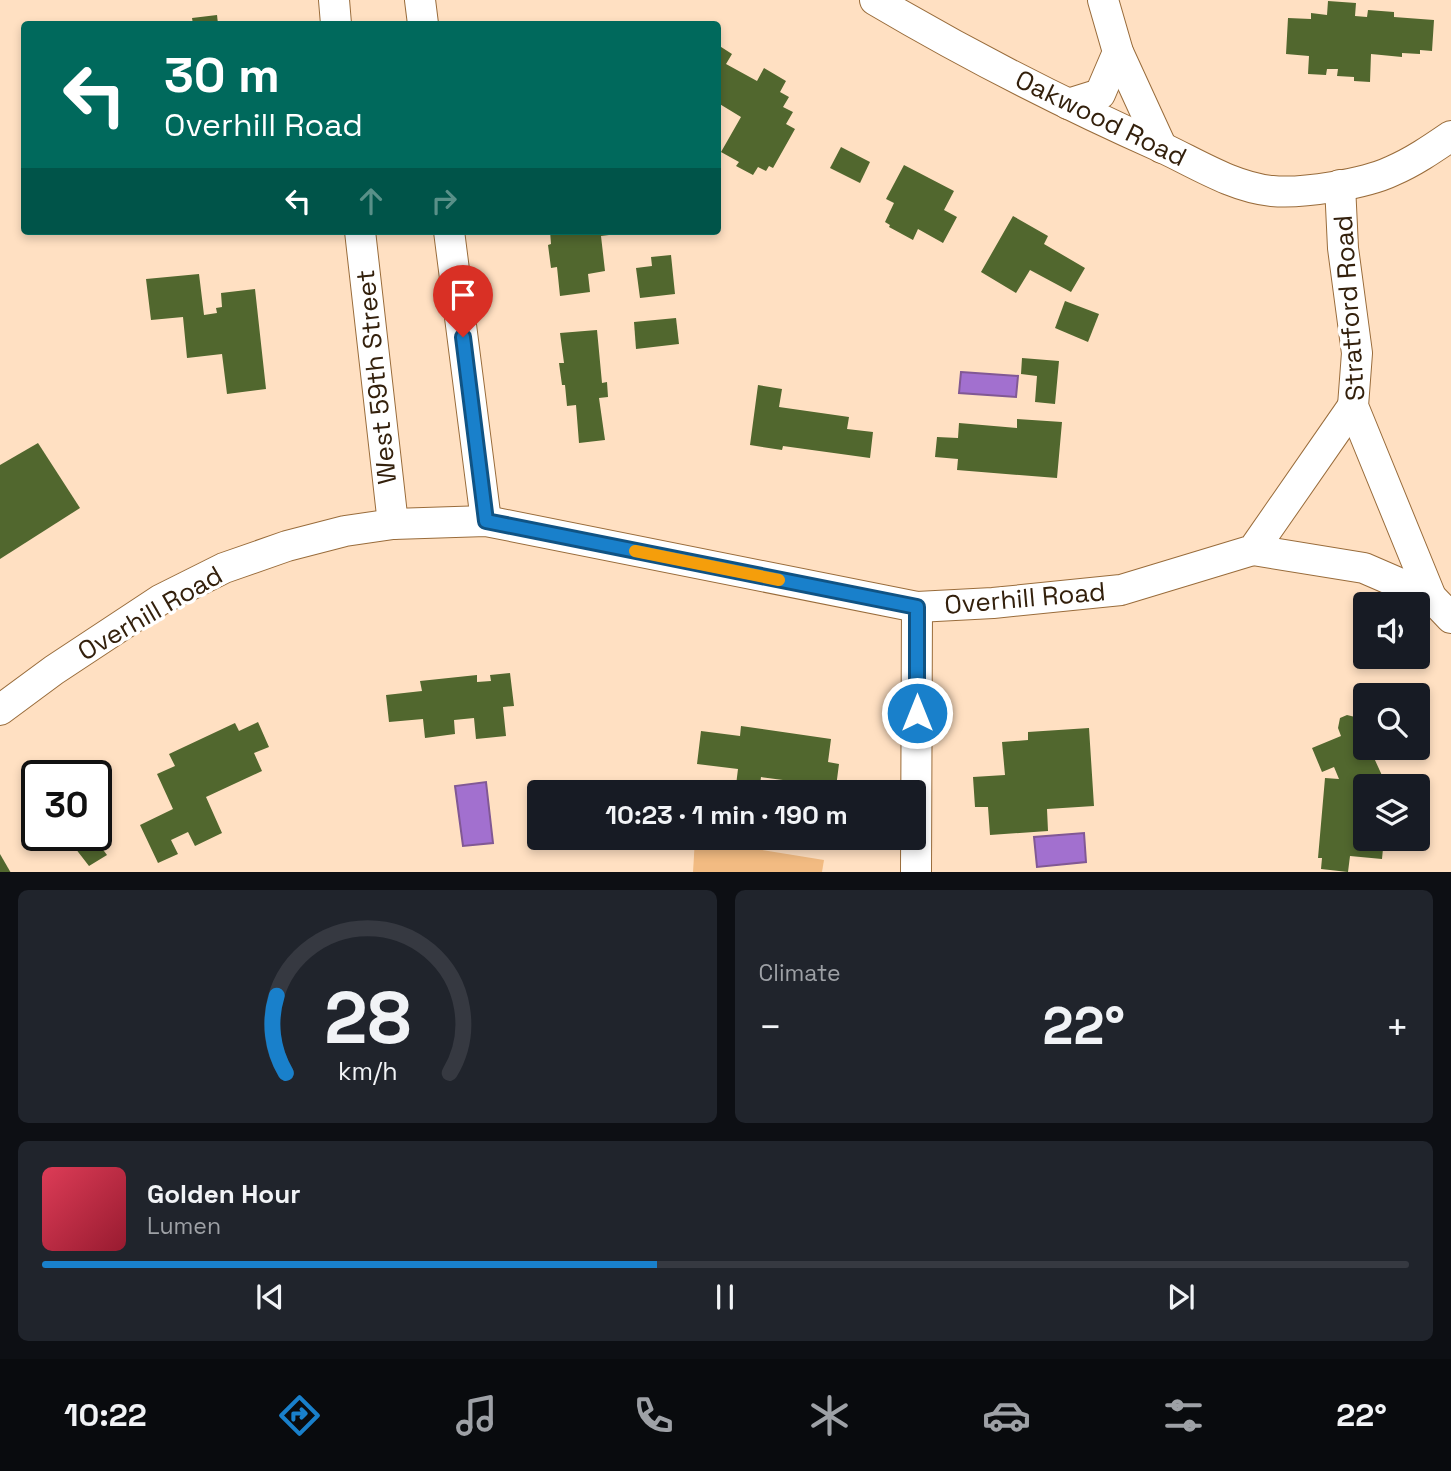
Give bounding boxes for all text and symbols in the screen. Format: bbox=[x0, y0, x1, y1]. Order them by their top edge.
text: 30 m bbox=[164, 44, 280, 106]
icon: left bbox=[49, 49, 140, 140]
street label: Oakwood Road bbox=[1010, 62, 1192, 174]
text: Overhill Road bbox=[164, 105, 363, 145]
icon: left bbox=[279, 182, 317, 220]
icon: ahead bbox=[352, 182, 390, 220]
icon: right bbox=[425, 182, 463, 220]
street label: Stratford Road bbox=[1326, 214, 1372, 402]
pin bbox=[433, 265, 493, 337]
street label: West 59th Street bbox=[348, 268, 404, 486]
icon: arrive bbox=[444, 276, 482, 314]
street label: Overhill Road bbox=[72, 558, 228, 668]
street label: Overhill Road bbox=[943, 574, 1107, 622]
map controls bbox=[1353, 592, 1430, 851]
button: sound bbox=[1353, 592, 1430, 669]
position arrow bbox=[880, 676, 954, 750]
button: search bbox=[1353, 683, 1430, 760]
speed limit sign: 30 bbox=[21, 760, 112, 851]
button: layers bbox=[1353, 774, 1430, 851]
text: 10:23 · 1 min · 190 m bbox=[605, 798, 848, 832]
text: Climate bbox=[759, 958, 841, 988]
text: 28 bbox=[324, 971, 411, 1064]
text: 22° bbox=[1043, 993, 1125, 1059]
text: − bbox=[759, 1003, 782, 1051]
text: + bbox=[1385, 1003, 1409, 1051]
text: km/h bbox=[337, 1054, 397, 1086]
text: Golden Hour bbox=[147, 1177, 301, 1211]
text: Lumen bbox=[147, 1211, 221, 1241]
icon: previous bbox=[251, 1278, 289, 1316]
icon: pause bbox=[706, 1278, 744, 1316]
icon: next bbox=[1162, 1278, 1200, 1316]
icon: directions bbox=[275, 1391, 324, 1440]
icon: music bbox=[452, 1391, 501, 1440]
icon: phone bbox=[629, 1391, 678, 1440]
icon: climate bbox=[805, 1391, 854, 1440]
icon: car bbox=[982, 1391, 1031, 1440]
icon: filters bbox=[1159, 1391, 1208, 1440]
text: 10:22 bbox=[64, 1395, 147, 1435]
text: 22° bbox=[1336, 1395, 1387, 1435]

